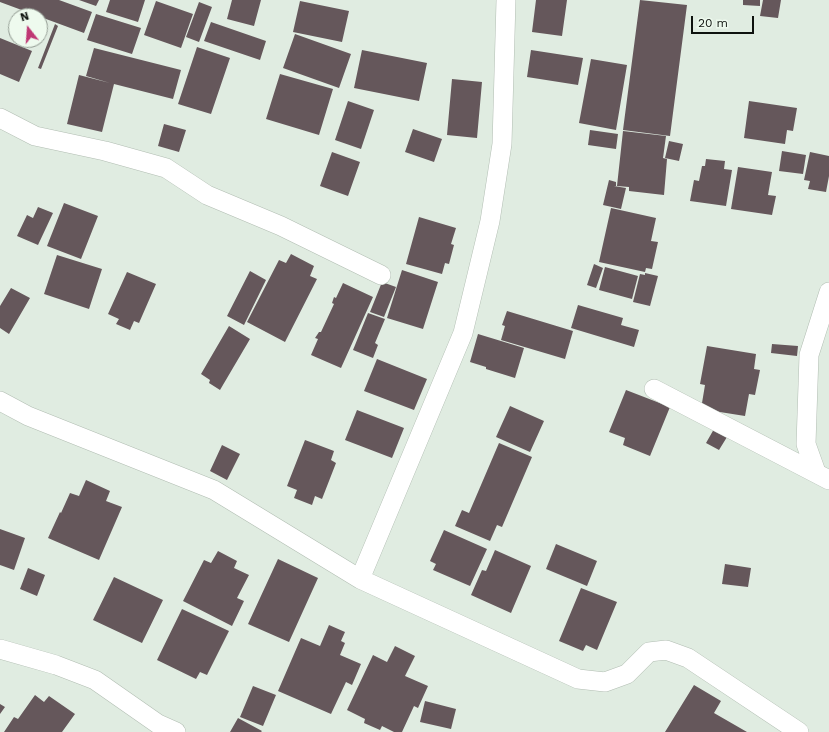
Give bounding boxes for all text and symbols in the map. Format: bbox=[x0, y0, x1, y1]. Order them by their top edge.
north arrow bbox=[8, 8, 48, 48]
scale bar bbox=[693, 8, 756, 34]
text: N bbox=[19, 10, 30, 24]
text: 20 m bbox=[698, 16, 728, 30]

